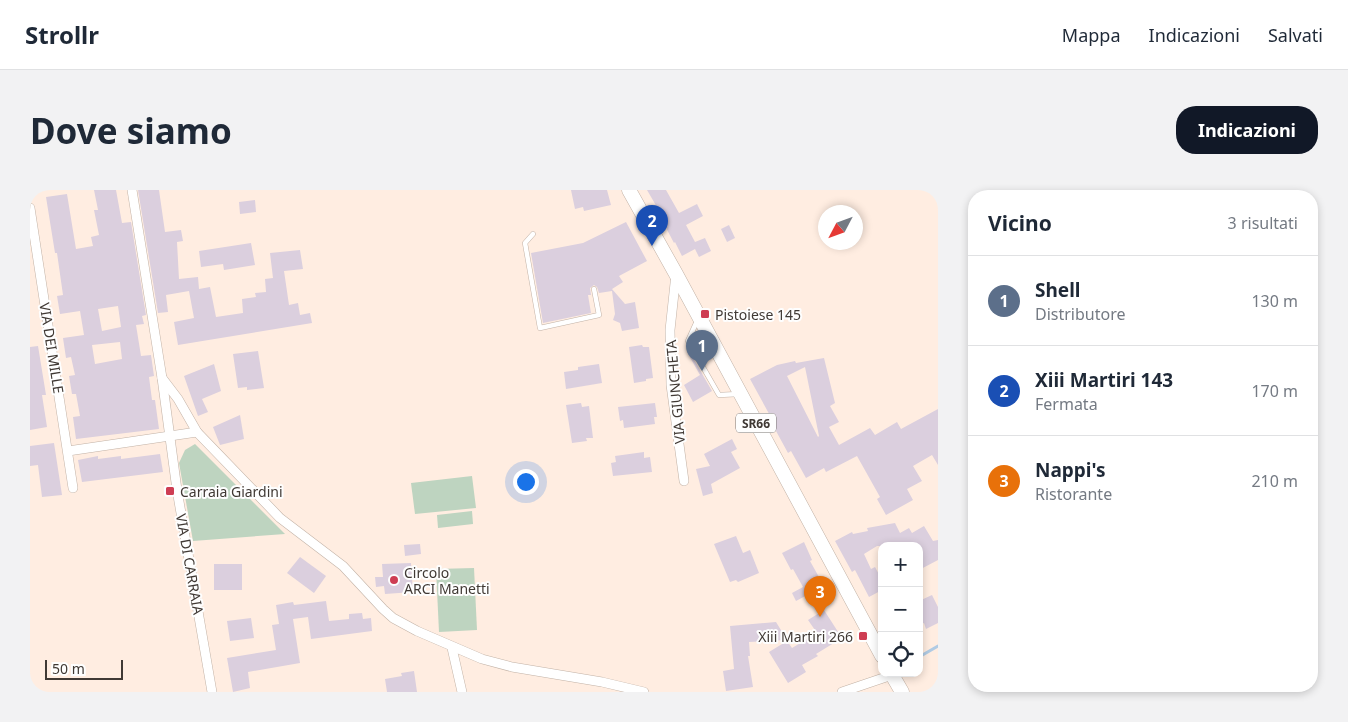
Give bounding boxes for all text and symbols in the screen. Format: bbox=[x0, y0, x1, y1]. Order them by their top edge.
text: Strollr bbox=[25, 18, 99, 51]
text: Mappa bbox=[1062, 23, 1121, 47]
text: Indicazioni bbox=[1149, 23, 1240, 47]
text: Salvati bbox=[1268, 23, 1323, 47]
button: Indicazioni bbox=[1176, 106, 1318, 154]
text: Dove siamo bbox=[30, 107, 232, 154]
pin: 2 bbox=[636, 205, 668, 246]
north arrow bbox=[818, 205, 863, 250]
text: Vicino bbox=[988, 209, 1052, 237]
text: 3 risultati bbox=[1228, 212, 1298, 234]
text: Shell bbox=[1035, 277, 1081, 303]
text: 1 bbox=[999, 290, 1009, 312]
text: 130 m bbox=[1251, 290, 1298, 312]
street label: VIA DEI MILLE bbox=[35, 301, 69, 395]
text: Distributore bbox=[1035, 303, 1125, 325]
place label: Pistoiese 145 bbox=[715, 305, 801, 324]
marker: Pistoiese 145 bbox=[699, 308, 711, 320]
pin: 1 bbox=[686, 330, 718, 371]
street label: VIA GIUNCHETA bbox=[661, 339, 689, 445]
text: Xiii Martiri 143 bbox=[1035, 367, 1173, 393]
text: 2 bbox=[999, 380, 1009, 402]
text: 170 m bbox=[1251, 380, 1298, 402]
text: Fermata bbox=[1035, 393, 1098, 415]
road number: SR66 bbox=[736, 414, 776, 432]
text: Nappi's bbox=[1035, 457, 1106, 483]
your location bbox=[513, 469, 539, 495]
text: 3 bbox=[999, 470, 1009, 492]
text: 210 m bbox=[1251, 470, 1298, 492]
place label: Carraia Giardini bbox=[180, 482, 283, 501]
text: Ristorante bbox=[1035, 483, 1112, 505]
marker: Carraia Giardini bbox=[164, 485, 176, 497]
street label: VIA DI CARRAIA bbox=[172, 512, 208, 616]
map controls bbox=[878, 542, 923, 677]
button: + bbox=[878, 542, 923, 587]
place label: Circolo ARCI Manetti bbox=[404, 563, 490, 598]
marker: Circolo ARCI Manetti bbox=[388, 574, 400, 586]
pin: 3 bbox=[804, 576, 836, 617]
button: − bbox=[878, 587, 923, 632]
place label: Xiii Martiri 266 bbox=[758, 627, 853, 646]
marker: Xiii Martiri 266 bbox=[857, 630, 869, 642]
button: locate bbox=[878, 632, 923, 677]
scale bar bbox=[45, 657, 122, 680]
text: 50 m bbox=[52, 659, 85, 678]

